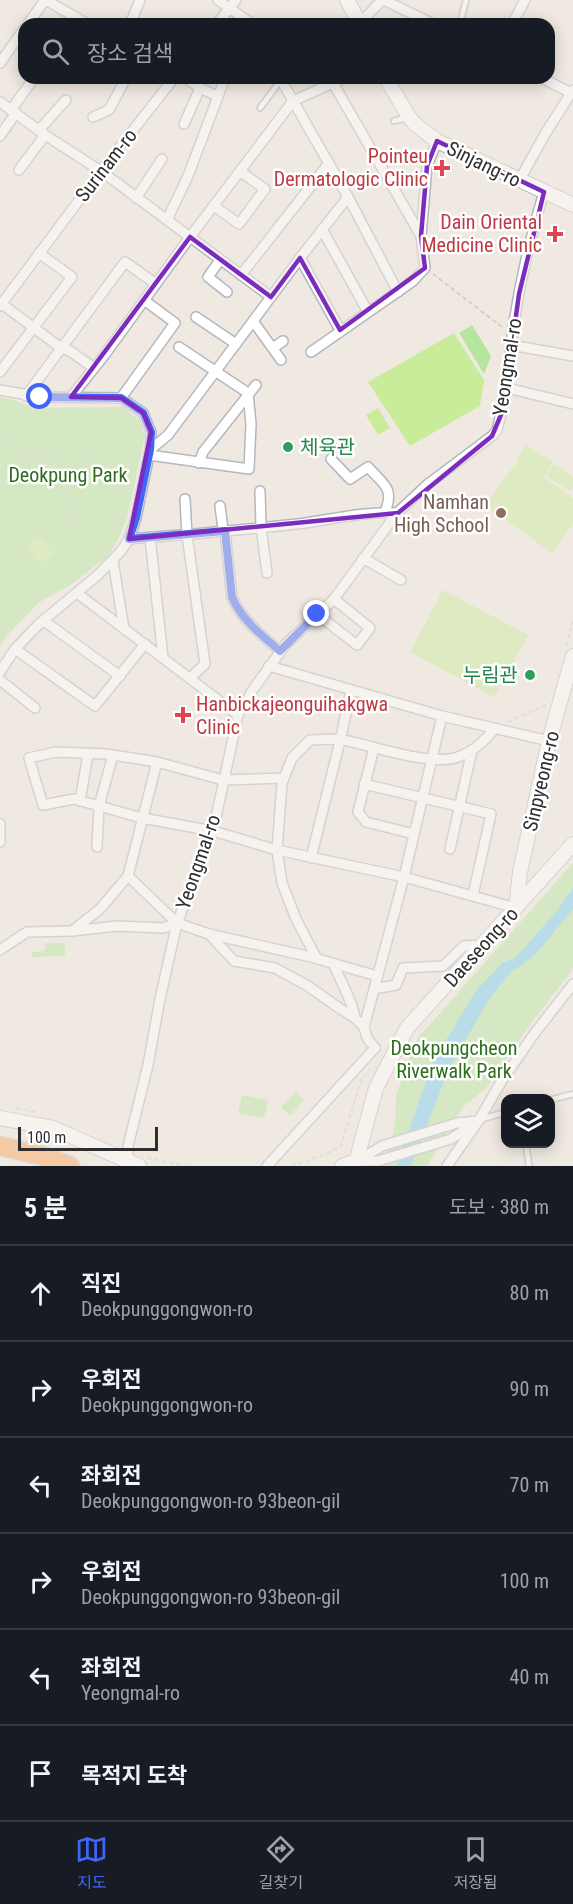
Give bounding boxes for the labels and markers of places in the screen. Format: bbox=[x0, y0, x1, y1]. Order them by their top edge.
place label: Pointeu Dermatologic Clinic bbox=[274, 144, 428, 191]
marker: Pointeu Dermatologic Clinic bbox=[433, 159, 451, 177]
place label: Dain Oriental Medicine Clinic bbox=[421, 210, 542, 257]
marker: Dain Oriental Medicine Clinic bbox=[546, 225, 564, 243]
place label: 체육관 bbox=[300, 435, 355, 459]
marker: 체육관 bbox=[281, 440, 295, 454]
place label: Namhan High School bbox=[394, 490, 489, 537]
marker: Namhan High School bbox=[494, 506, 508, 520]
place label: 누림관 bbox=[463, 663, 518, 687]
marker: 누림관 bbox=[523, 668, 537, 682]
place label: Hanbickajeonguihakgwa Clinic bbox=[196, 692, 388, 739]
marker: Hanbickajeonguihakgwa Clinic bbox=[174, 706, 192, 724]

